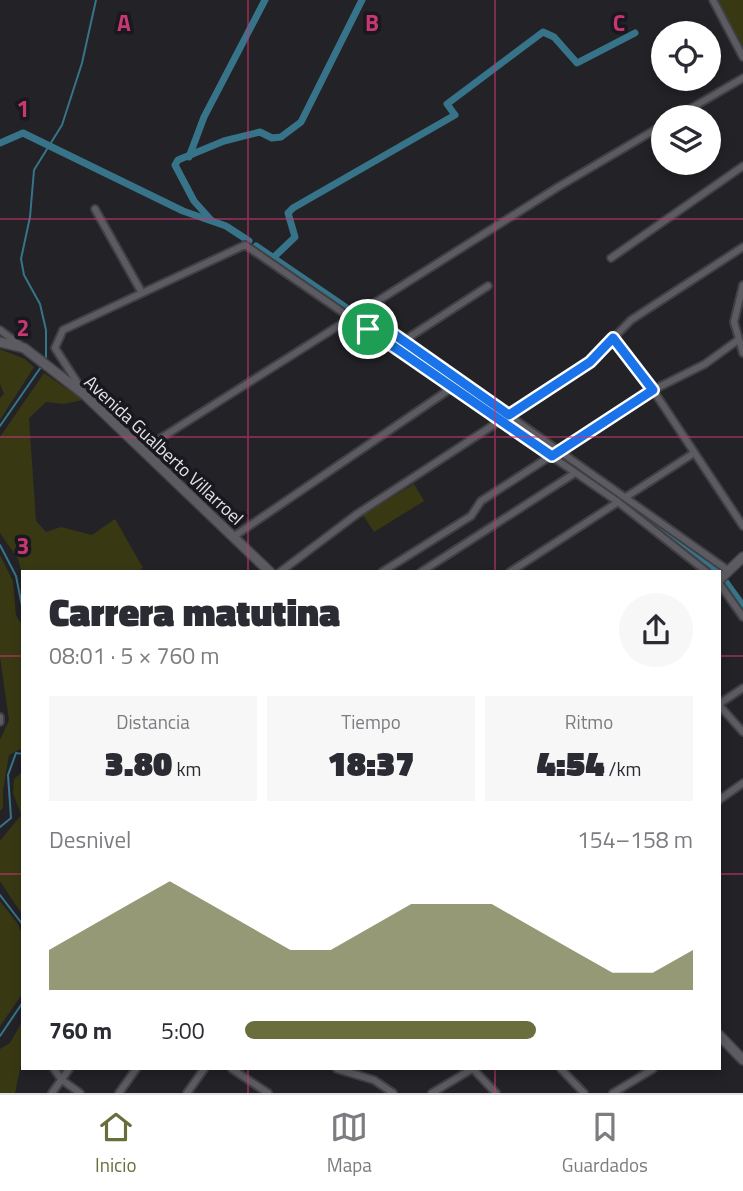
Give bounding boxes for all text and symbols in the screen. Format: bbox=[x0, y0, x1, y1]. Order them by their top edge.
text: A bbox=[117, 5, 131, 40]
text: B bbox=[365, 5, 379, 40]
text: C bbox=[613, 5, 625, 40]
map controls bbox=[651, 21, 721, 175]
button: locate bbox=[651, 21, 721, 91]
text: 1 bbox=[17, 91, 29, 126]
button: layers bbox=[651, 105, 721, 175]
pin bbox=[338, 299, 398, 359]
text: 2 bbox=[17, 310, 29, 345]
icon: arrive bbox=[349, 310, 387, 348]
street label: Avenida Gualberto Villarroel bbox=[78, 369, 250, 531]
text: 3 bbox=[17, 528, 29, 563]
text: Carrera matutina bbox=[49, 583, 340, 641]
button: share bbox=[619, 593, 693, 667]
text: 08:01 · 5 × 760 m bbox=[49, 638, 219, 673]
text: Distancia bbox=[116, 707, 190, 736]
text: Tiempo bbox=[341, 707, 401, 736]
text: Ritmo bbox=[565, 707, 613, 736]
text: 3.80 bbox=[105, 736, 172, 790]
text: 18:37 bbox=[327, 736, 415, 790]
text: 4:54 bbox=[537, 736, 604, 790]
text: km bbox=[172, 754, 201, 783]
text: /km bbox=[604, 754, 641, 783]
text: Desnivel bbox=[49, 822, 131, 857]
text: 154–158 m bbox=[577, 822, 693, 857]
text: 760 m bbox=[49, 1013, 112, 1048]
text: 5:00 bbox=[161, 1013, 205, 1048]
tab: Inicio bbox=[95, 1108, 137, 1179]
tab: Mapa bbox=[327, 1108, 372, 1179]
tab: Guardados bbox=[562, 1108, 648, 1179]

